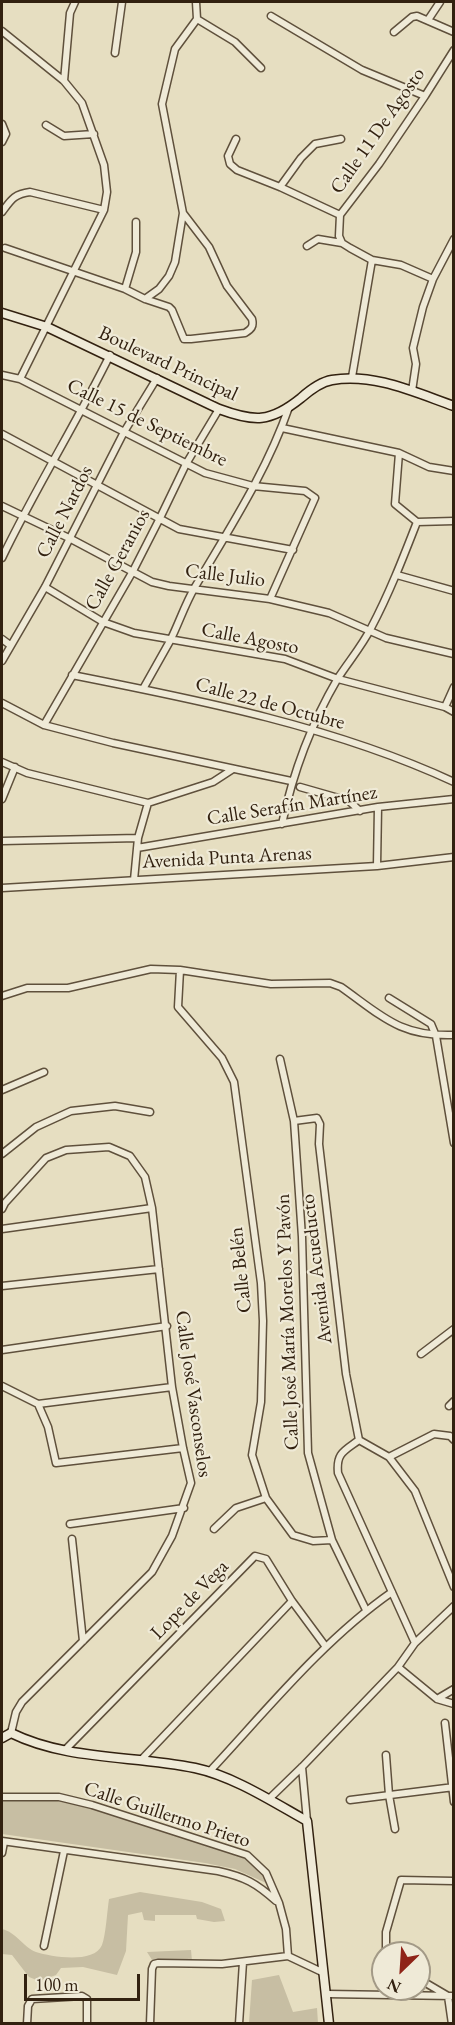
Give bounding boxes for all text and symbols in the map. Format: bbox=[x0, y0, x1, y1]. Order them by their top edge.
street label: Calle 11 De Agosto bbox=[326, 63, 430, 199]
street label: Boulevard Principal bbox=[95, 321, 241, 407]
street label: Calle 15 de Septiembre bbox=[63, 374, 231, 472]
street label: Calle Nardos bbox=[31, 462, 99, 562]
street label: Calle Geranios bbox=[80, 505, 156, 615]
street label: Calle Julio bbox=[184, 559, 266, 593]
street label: Calle Agosto bbox=[199, 618, 301, 660]
street label: Calle 22 de Octubre bbox=[193, 673, 347, 735]
street label: Calle Serafín Martínez bbox=[205, 781, 379, 831]
street label: Avenida Punta Arenas bbox=[142, 842, 312, 874]
street label: Calle José María Morelos Y Pavón bbox=[272, 1193, 304, 1451]
street label: Avenida Acueducto bbox=[296, 1193, 338, 1345]
street label: Calle Belén bbox=[225, 1226, 257, 1314]
street label: Calle José Vasconselos bbox=[169, 1309, 217, 1479]
street label: Lope de Vega bbox=[146, 1555, 234, 1645]
street label: Calle Guillermo Prieto bbox=[81, 1777, 253, 1853]
north arrow bbox=[371, 1941, 431, 2001]
scale bar bbox=[27, 1962, 142, 2000]
text: 100 m bbox=[35, 1973, 79, 1996]
text: N bbox=[384, 1974, 404, 1998]

